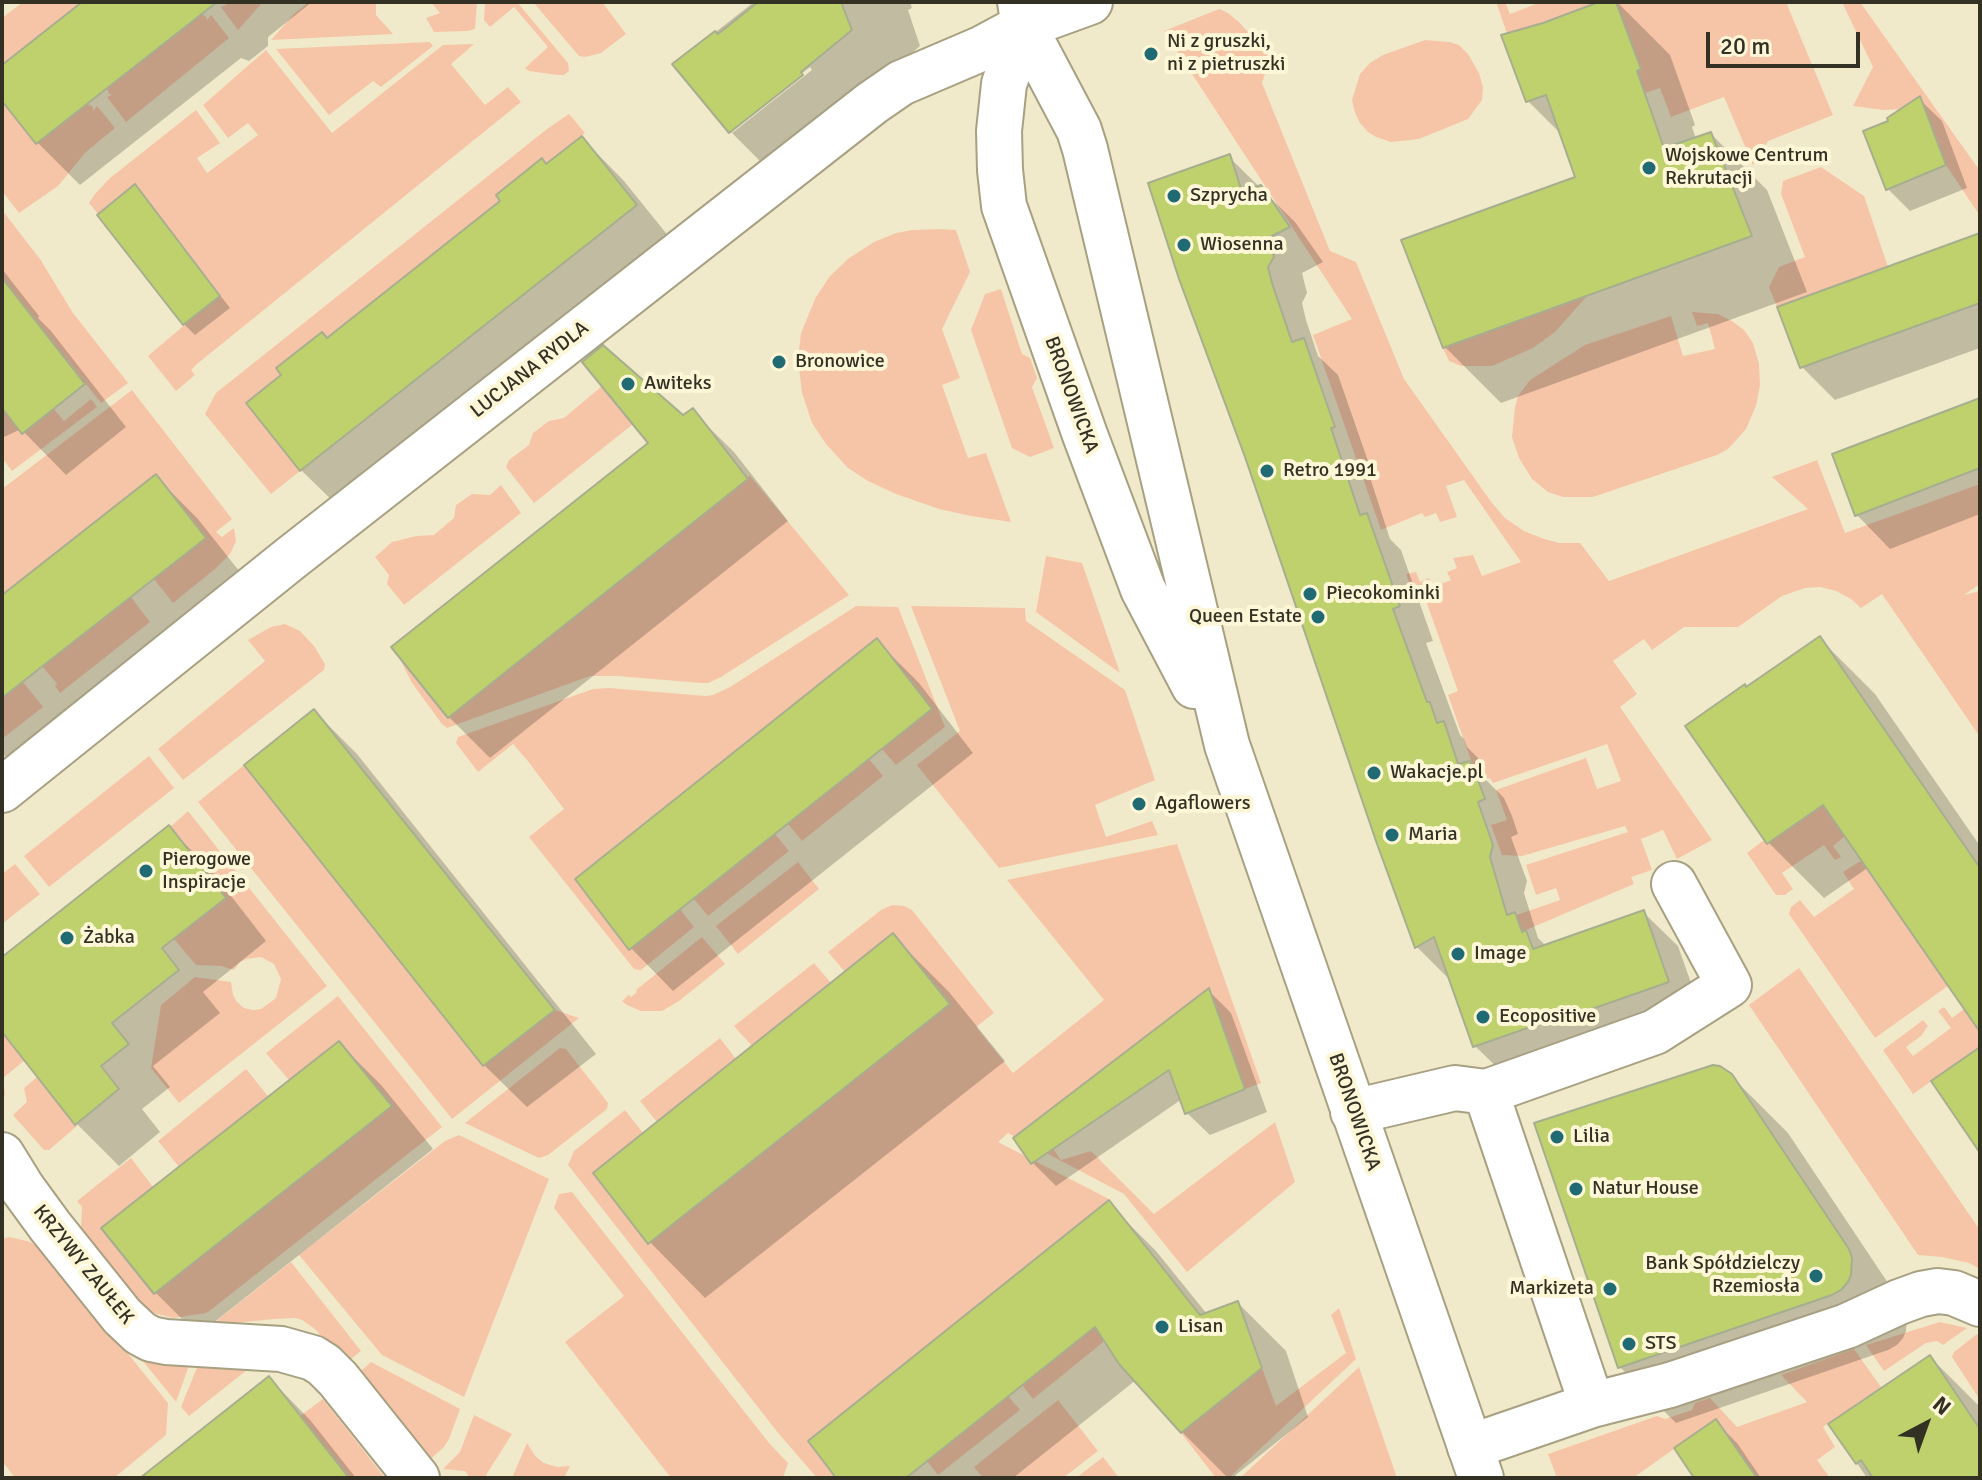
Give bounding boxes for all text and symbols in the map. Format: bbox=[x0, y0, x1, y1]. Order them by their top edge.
scale bar bbox=[1710, 16, 1864, 66]
place label: Ni z gruszki, ni z pietruszki bbox=[1167, 30, 1285, 77]
text: 20 m bbox=[1720, 31, 1770, 61]
marker: Ni z gruszki, ni z pietruszki bbox=[1142, 45, 1160, 63]
place label: Wojskowe Centrum Rekrutacji bbox=[1665, 144, 1828, 191]
marker: Wojskowe Centrum Rekrutacji bbox=[1640, 159, 1658, 177]
place label: Szprycha bbox=[1190, 184, 1268, 208]
marker: Szprycha bbox=[1165, 187, 1183, 205]
place label: Wiosenna bbox=[1200, 233, 1284, 257]
marker: Wiosenna bbox=[1175, 236, 1193, 254]
street label: LUCJANA RYDLA bbox=[466, 316, 594, 424]
street label: BRONOWICKA bbox=[1039, 333, 1103, 457]
place label: Bronowice bbox=[795, 350, 885, 374]
marker: Bronowice bbox=[770, 353, 788, 371]
place label: Awiteks bbox=[644, 372, 712, 396]
marker: Awiteks bbox=[619, 375, 637, 393]
place label: Retro 1991 bbox=[1283, 459, 1377, 483]
marker: Retro 1991 bbox=[1258, 462, 1276, 480]
place label: Piecokominki bbox=[1326, 582, 1440, 606]
marker: Piecokominki bbox=[1301, 585, 1319, 603]
place label: Queen Estate bbox=[1189, 605, 1302, 629]
marker: Queen Estate bbox=[1309, 608, 1327, 626]
place label: Wakacje.pl bbox=[1390, 761, 1483, 785]
marker: Wakacje.pl bbox=[1365, 764, 1383, 782]
place label: Agaflowers bbox=[1155, 792, 1250, 816]
marker: Agaflowers bbox=[1130, 795, 1148, 813]
place label: Maria bbox=[1408, 823, 1458, 847]
marker: Maria bbox=[1383, 826, 1401, 844]
place label: Pierogowe Inspiracje bbox=[162, 848, 251, 895]
marker: Pierogowe Inspiracje bbox=[137, 862, 155, 880]
place label: Żabka bbox=[83, 926, 135, 950]
marker: Żabka bbox=[58, 929, 76, 947]
place label: Image bbox=[1474, 942, 1526, 966]
marker: Image bbox=[1449, 945, 1467, 963]
place label: Ecopositive bbox=[1499, 1005, 1596, 1029]
marker: Ecopositive bbox=[1474, 1008, 1492, 1026]
street label: BRONOWICKA bbox=[1323, 1050, 1385, 1174]
place label: Lilia bbox=[1573, 1125, 1610, 1149]
marker: Lilia bbox=[1548, 1128, 1566, 1146]
place label: Natur House bbox=[1592, 1177, 1699, 1201]
marker: Natur House bbox=[1567, 1180, 1585, 1198]
street label: KRZYWY ZAUŁEK bbox=[27, 1200, 139, 1330]
place label: Bank Spółdzielczy Rzemiosła bbox=[1645, 1252, 1800, 1299]
marker: Bank Spółdzielczy Rzemiosła bbox=[1807, 1267, 1825, 1285]
place label: Markizeta bbox=[1509, 1277, 1594, 1301]
marker: Markizeta bbox=[1601, 1280, 1619, 1298]
place label: Lisan bbox=[1178, 1315, 1223, 1339]
marker: Lisan bbox=[1153, 1318, 1171, 1336]
place label: STS bbox=[1645, 1332, 1677, 1356]
marker: STS bbox=[1620, 1335, 1638, 1353]
north arrow bbox=[1886, 1384, 1966, 1464]
text: N bbox=[1927, 1390, 1957, 1421]

